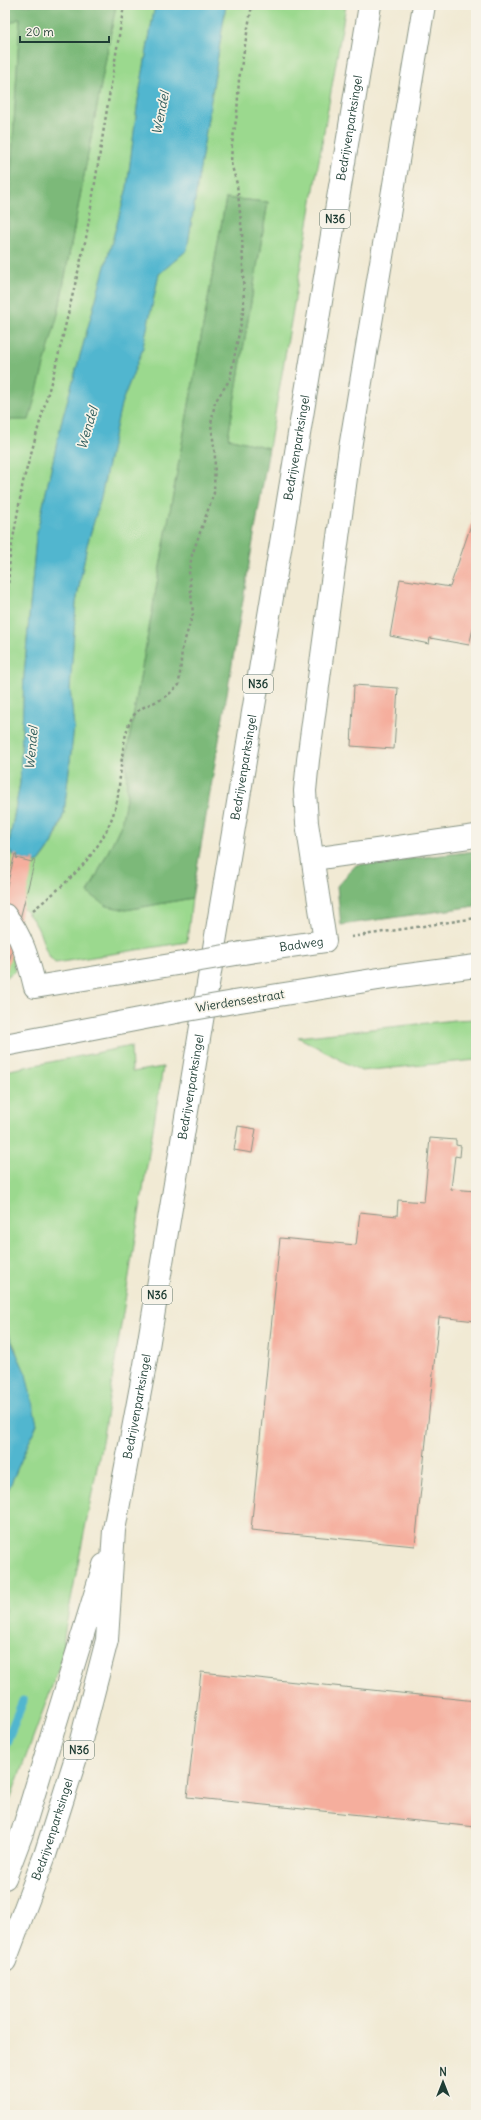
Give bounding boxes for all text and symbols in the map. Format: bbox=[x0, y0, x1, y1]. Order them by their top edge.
scale bar bbox=[20, 18, 109, 44]
text: 20 m bbox=[26, 24, 54, 39]
street label: Bedrijvenparksingel bbox=[333, 74, 365, 182]
water label: Wendel bbox=[148, 88, 173, 136]
road number: N36 bbox=[320, 210, 350, 228]
street label: Bedrijvenparksingel bbox=[280, 394, 312, 501]
water label: Wendel bbox=[73, 403, 103, 451]
road number: N36 bbox=[243, 675, 273, 693]
street label: Bedrijvenparksingel bbox=[227, 713, 259, 821]
water label: Wendel bbox=[21, 724, 42, 770]
street label: Badweg bbox=[278, 933, 324, 955]
street label: Wierdensestraat bbox=[195, 986, 285, 1015]
street label: Bedrijvenparksingel bbox=[174, 1033, 207, 1141]
road number: N36 bbox=[142, 1286, 172, 1304]
street label: Bedrijvenparksingel bbox=[119, 1353, 154, 1460]
road number: N36 bbox=[64, 1741, 94, 1759]
street label: Bedrijvenparksingel bbox=[28, 1776, 76, 1882]
north arrow bbox=[423, 2062, 463, 2102]
text: N bbox=[439, 2065, 447, 2079]

